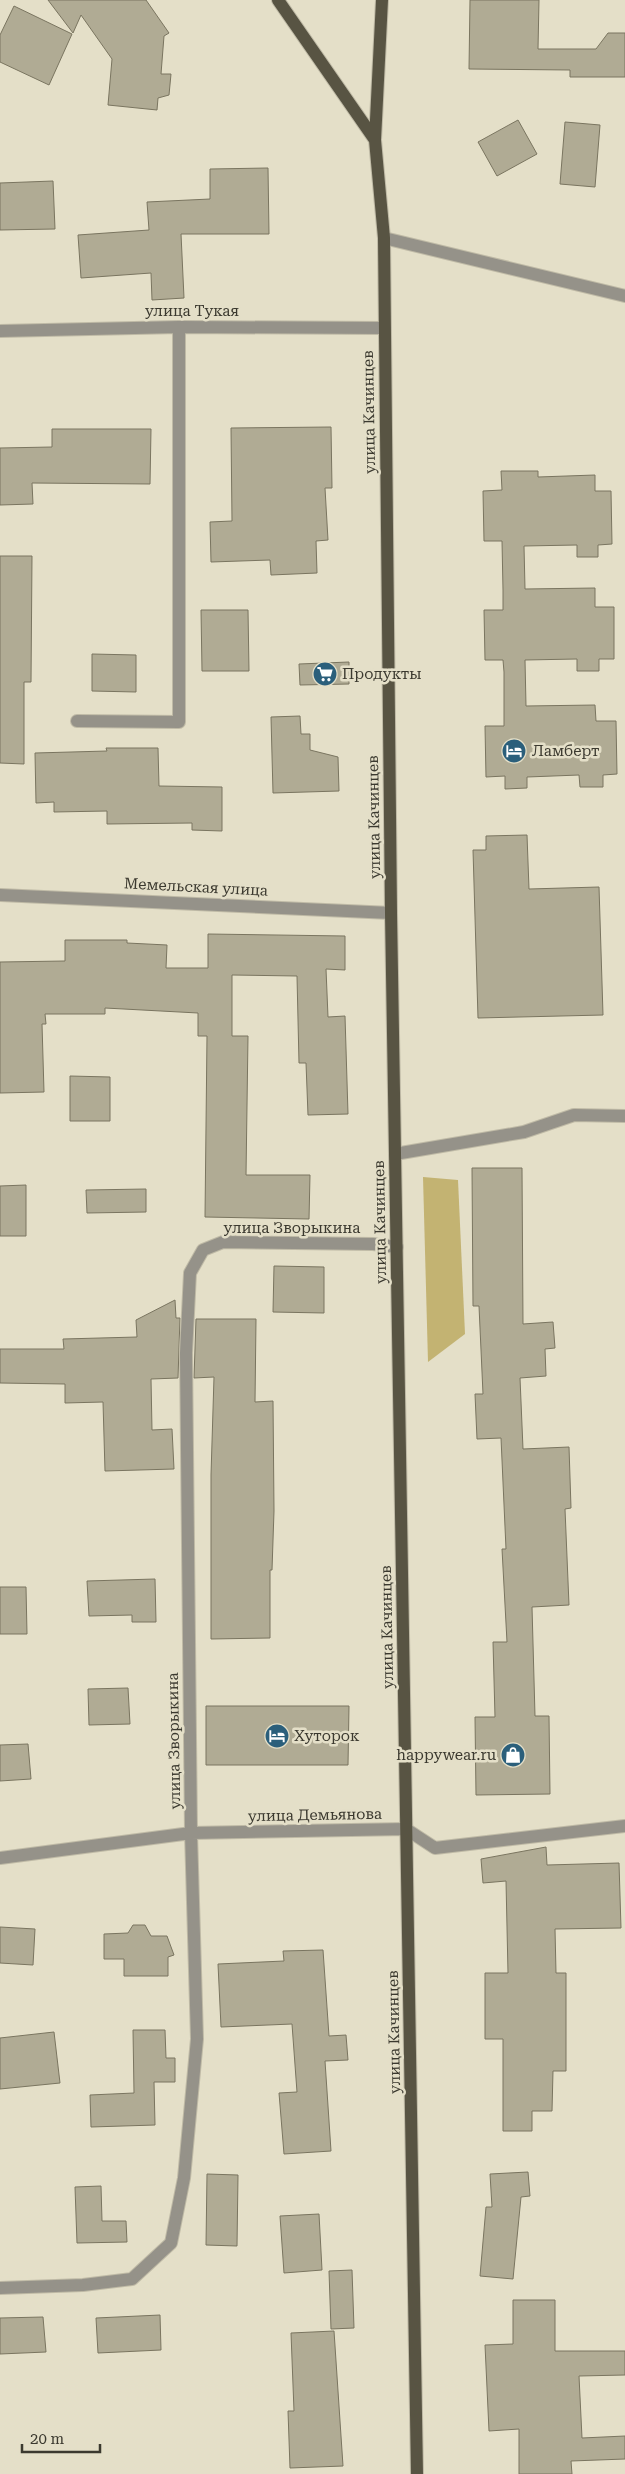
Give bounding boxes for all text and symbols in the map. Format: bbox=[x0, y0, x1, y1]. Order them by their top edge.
street label: улица Тукая bbox=[145, 302, 239, 320]
street label: улица Качинцев bbox=[359, 350, 379, 474]
supermarket icon: Продукты bbox=[312, 661, 338, 687]
place label: Продукты bbox=[342, 665, 422, 683]
hotel icon: Ламберт bbox=[501, 738, 527, 764]
place label: Ламберт bbox=[532, 742, 600, 760]
street label: улица Качинцев bbox=[364, 755, 384, 879]
street label: Мемельская улица bbox=[124, 874, 268, 900]
street label: улица Качинцев bbox=[370, 1160, 390, 1284]
street label: улица Зворыкина bbox=[224, 1219, 360, 1237]
street label: улица Качинцев bbox=[377, 1565, 397, 1689]
street label: улица Зворыкина bbox=[164, 1672, 184, 1810]
hotel icon: Хуторок bbox=[264, 1723, 290, 1749]
place label: Хуторок bbox=[294, 1727, 360, 1745]
shop icon: happywear.ru bbox=[500, 1742, 526, 1768]
place label: happywear.ru bbox=[396, 1746, 497, 1764]
street label: улица Демьянова bbox=[248, 1805, 382, 1825]
street label: улица Качинцев bbox=[384, 1970, 404, 2094]
scale bar bbox=[22, 2422, 100, 2454]
text: 20 m bbox=[30, 2430, 65, 2448]

